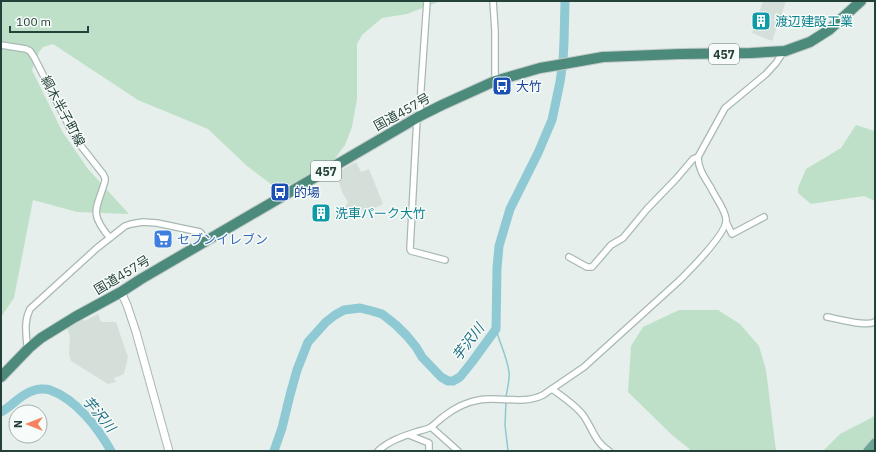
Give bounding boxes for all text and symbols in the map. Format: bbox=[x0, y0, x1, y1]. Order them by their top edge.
scale bar bbox=[10, 8, 88, 34]
building icon: 渡辺建設工業 bbox=[750, 10, 772, 32]
place label: 渡辺建設工業 bbox=[775, 13, 853, 30]
text: 100 m bbox=[16, 14, 51, 29]
road number: 457 bbox=[709, 44, 739, 64]
street label: 綱木半子町線 bbox=[37, 73, 89, 149]
bus stop icon: 大竹 bbox=[491, 75, 513, 97]
place label: 大竹 bbox=[516, 78, 542, 95]
street label: 国道457号 bbox=[371, 89, 433, 135]
road number: 457 bbox=[311, 161, 341, 181]
bus stop icon: 的場 bbox=[269, 181, 291, 203]
place label: 的場 bbox=[294, 184, 320, 201]
building icon: 洗車パーク大竹 bbox=[310, 202, 332, 224]
place label: 洗車パーク大竹 bbox=[335, 205, 426, 222]
supermarket icon: セブンイレブン bbox=[152, 228, 174, 250]
place label: セブンイレブン bbox=[177, 231, 268, 248]
street label: 国道457号 bbox=[91, 252, 153, 298]
water label: 芋沢川 bbox=[448, 318, 489, 364]
water label: 芋沢川 bbox=[79, 392, 121, 437]
north arrow bbox=[8, 404, 48, 444]
text: N bbox=[11, 420, 25, 428]

